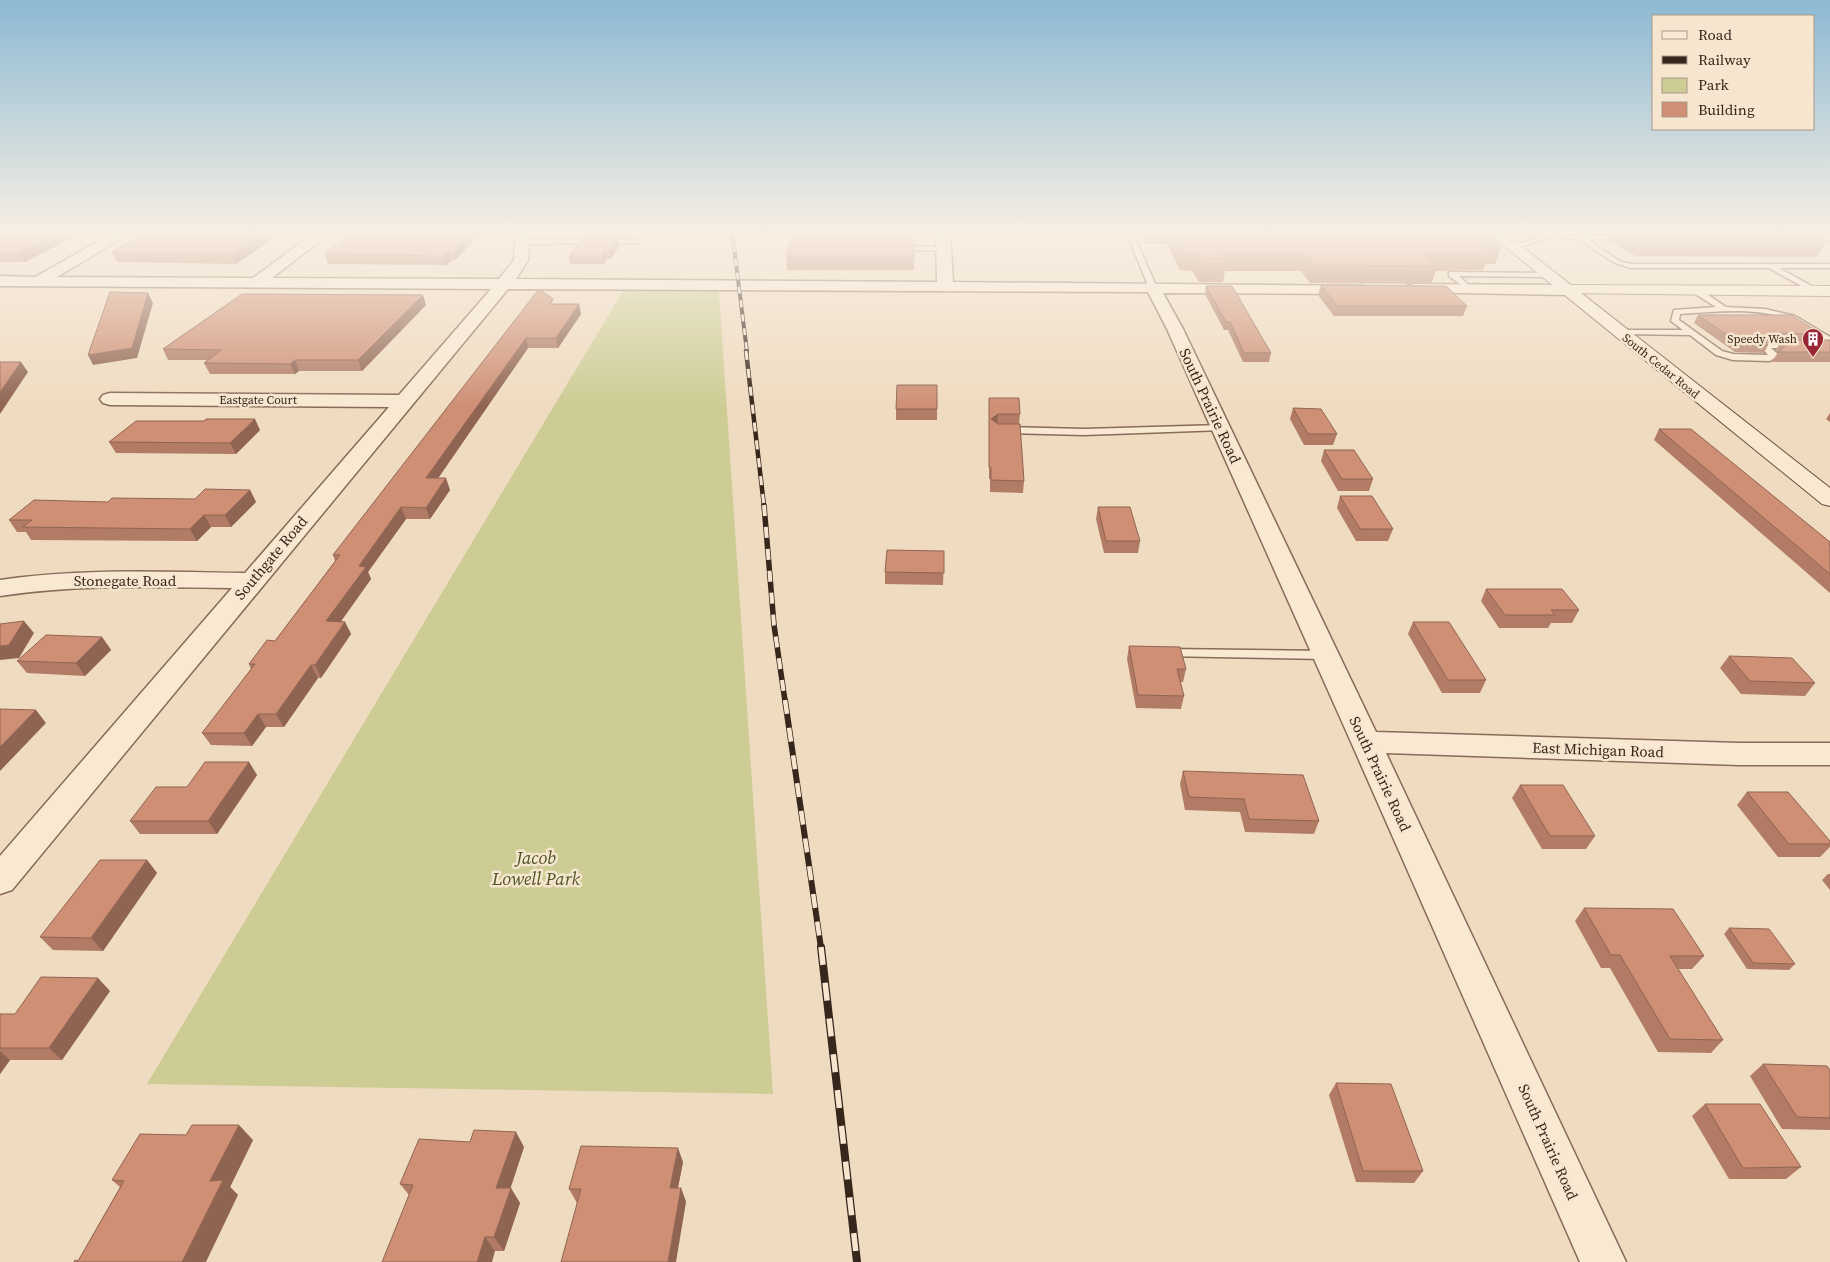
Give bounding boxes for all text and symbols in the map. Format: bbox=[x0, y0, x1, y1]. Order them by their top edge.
legend bbox=[1652, 15, 1815, 130]
text: Road bbox=[1698, 24, 1732, 45]
text: Railway bbox=[1698, 49, 1751, 70]
text: Park bbox=[1698, 74, 1730, 95]
text: Building bbox=[1698, 99, 1755, 120]
building icon: Speedy Wash bbox=[1801, 327, 1825, 358]
street label: South Cedar Road bbox=[1619, 330, 1703, 402]
place label: Speedy Wash bbox=[1727, 331, 1797, 347]
street label: South Prairie Road bbox=[1175, 345, 1247, 467]
street label: Eastgate Court bbox=[219, 392, 297, 408]
street label: Southgate Road bbox=[229, 511, 312, 604]
street label: Stonegate Road bbox=[74, 570, 177, 591]
street label: South Prairie Road bbox=[1345, 713, 1417, 835]
street label: East Michigan Road bbox=[1532, 737, 1665, 762]
park label: Jacob Lowell Park bbox=[491, 845, 581, 891]
street label: South Prairie Road bbox=[1513, 1081, 1584, 1204]

